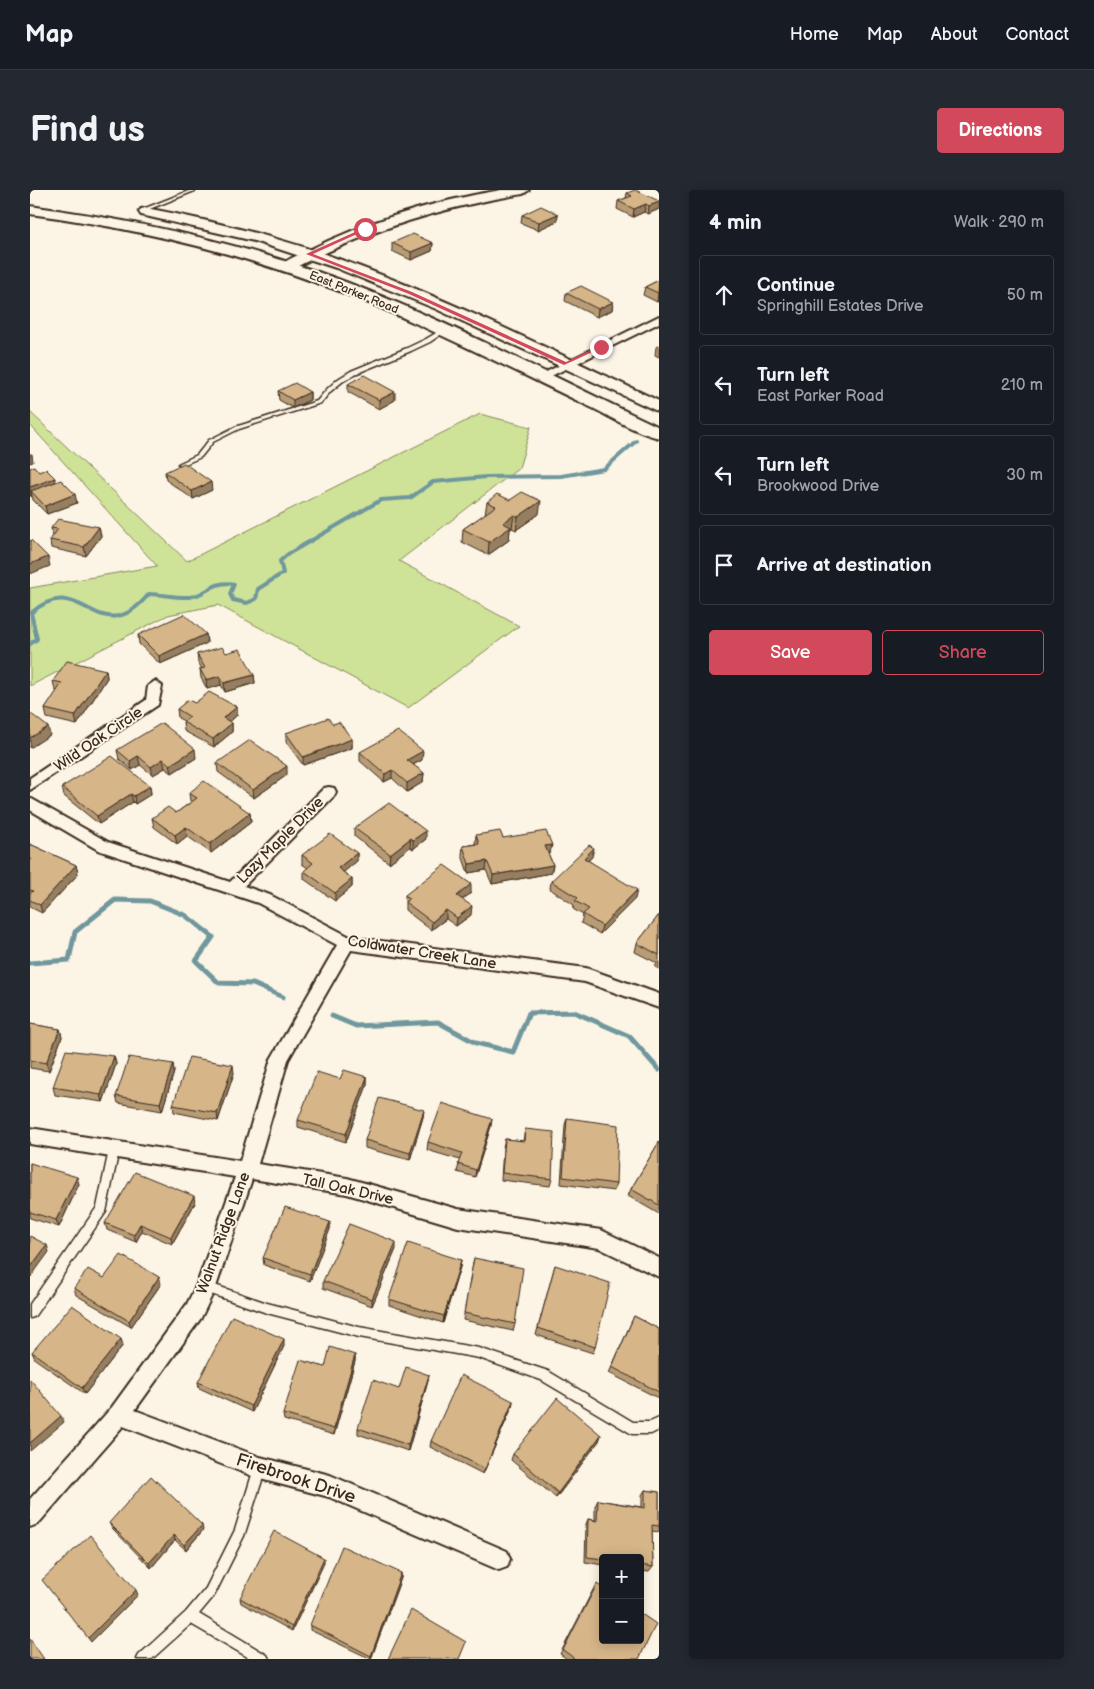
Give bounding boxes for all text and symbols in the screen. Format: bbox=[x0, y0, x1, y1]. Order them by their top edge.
text: Map bbox=[25, 20, 73, 49]
text: Home bbox=[790, 24, 839, 45]
text: Map bbox=[867, 24, 903, 45]
text: About bbox=[931, 24, 978, 45]
text: Contact bbox=[1006, 24, 1069, 45]
button: Directions bbox=[937, 108, 1064, 153]
text: Find us bbox=[30, 109, 145, 152]
text: 4 min bbox=[709, 210, 762, 235]
text: Walk · 290 m bbox=[954, 213, 1044, 232]
route start bbox=[354, 218, 377, 241]
street label: East Parker Road bbox=[307, 268, 401, 317]
text: Continue bbox=[757, 274, 835, 297]
icon: ahead bbox=[710, 281, 738, 309]
text: 50 m bbox=[1007, 286, 1043, 305]
text: Springhill Estates Drive bbox=[757, 297, 924, 316]
route end bbox=[590, 336, 613, 359]
text: Turn left bbox=[757, 364, 829, 387]
icon: left bbox=[710, 371, 738, 399]
text: 210 m bbox=[1001, 376, 1043, 395]
text: East Parker Road bbox=[757, 387, 884, 406]
text: Turn left bbox=[757, 454, 829, 477]
icon: left bbox=[710, 461, 738, 489]
text: 30 m bbox=[1006, 466, 1043, 485]
text: Brookwood Drive bbox=[757, 477, 879, 496]
icon: arrive bbox=[710, 551, 738, 579]
text: Arrive at destination bbox=[757, 554, 932, 577]
button: Save bbox=[709, 630, 872, 675]
button: Share bbox=[882, 630, 1044, 675]
street label: Wild Oak Circle bbox=[50, 703, 146, 776]
street label: Lazy Maple Drive bbox=[233, 793, 328, 888]
street label: Coldwater Creek Lane bbox=[346, 931, 498, 974]
street label: Walnut Ridge Lane bbox=[193, 1169, 254, 1297]
street label: Tall Oak Drive bbox=[300, 1170, 395, 1209]
street label: Firebrook Drive bbox=[233, 1449, 359, 1508]
map controls bbox=[599, 1554, 644, 1644]
button: + bbox=[599, 1554, 644, 1599]
button: − bbox=[599, 1599, 644, 1644]

